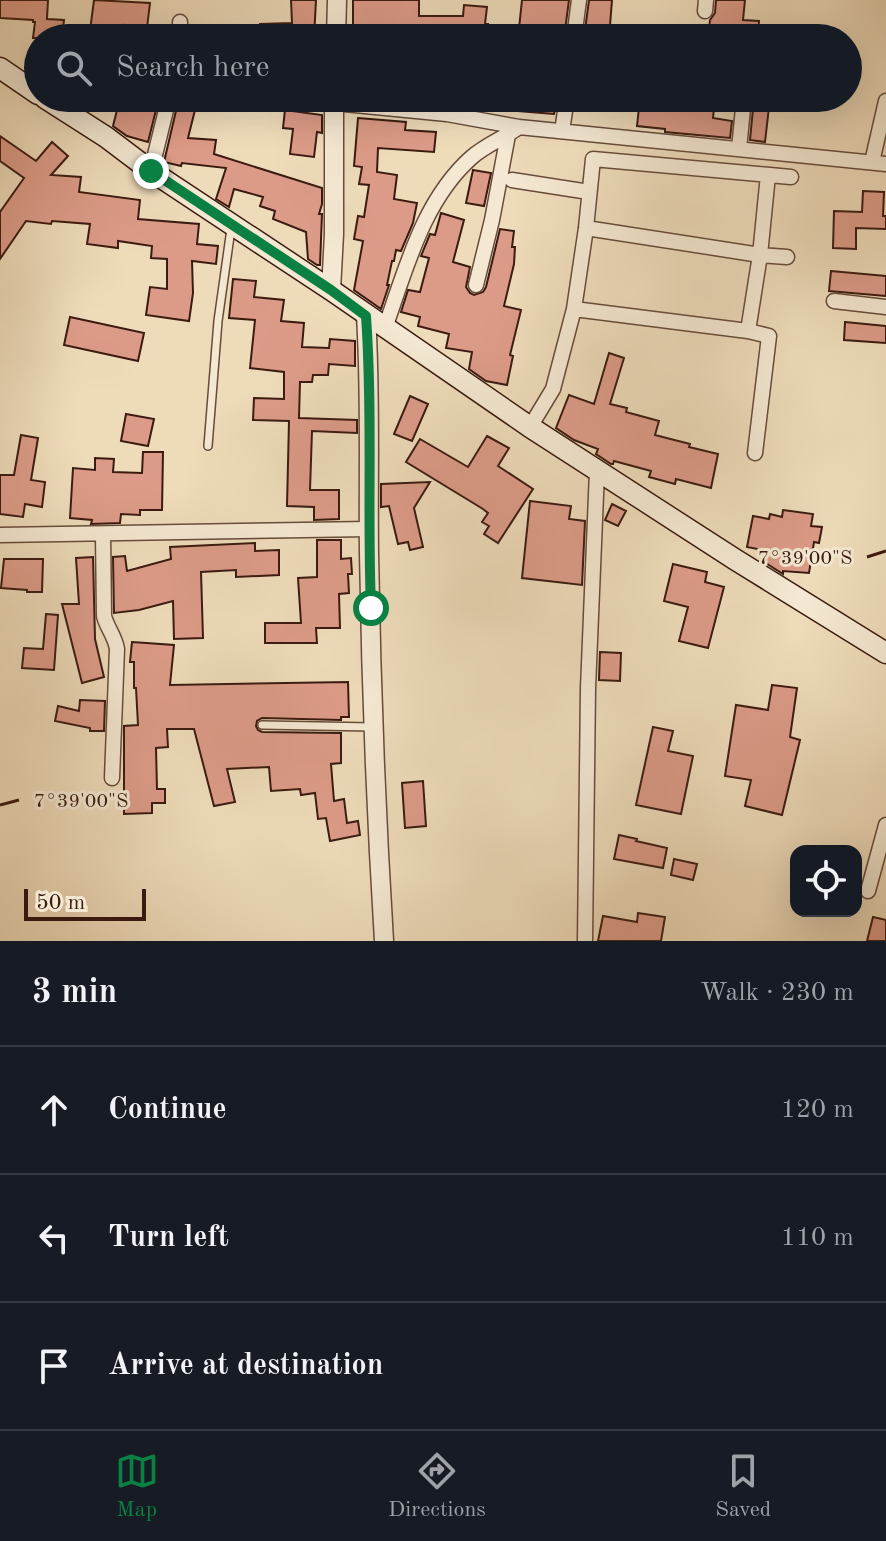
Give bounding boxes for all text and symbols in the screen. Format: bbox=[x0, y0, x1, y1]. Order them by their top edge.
search box bbox=[24, 24, 862, 112]
icon: search bbox=[52, 46, 96, 90]
text: Search here bbox=[116, 53, 270, 83]
route end bbox=[133, 153, 169, 189]
text: 7°39'00"S bbox=[758, 549, 852, 569]
route start bbox=[353, 590, 389, 626]
text: 7°39'00"S bbox=[34, 792, 128, 812]
map controls bbox=[790, 845, 862, 917]
button: locate bbox=[790, 845, 862, 917]
scale bar bbox=[24, 885, 146, 921]
text: 50 m bbox=[36, 892, 85, 914]
text: 3 min bbox=[32, 976, 117, 1010]
text: Walk · 230 m bbox=[700, 980, 854, 1006]
icon: ahead bbox=[32, 1088, 76, 1132]
text: Continue bbox=[108, 1095, 227, 1125]
text: 120 m bbox=[781, 1097, 854, 1123]
icon: left bbox=[32, 1216, 76, 1260]
text: Turn left bbox=[108, 1223, 229, 1253]
text: 110 m bbox=[781, 1225, 854, 1251]
icon: arrive bbox=[32, 1344, 76, 1388]
text: Arrive at destination bbox=[108, 1351, 383, 1381]
tab: Map bbox=[115, 1449, 159, 1524]
tab: Directions bbox=[388, 1449, 486, 1524]
tab: Saved bbox=[715, 1449, 771, 1524]

